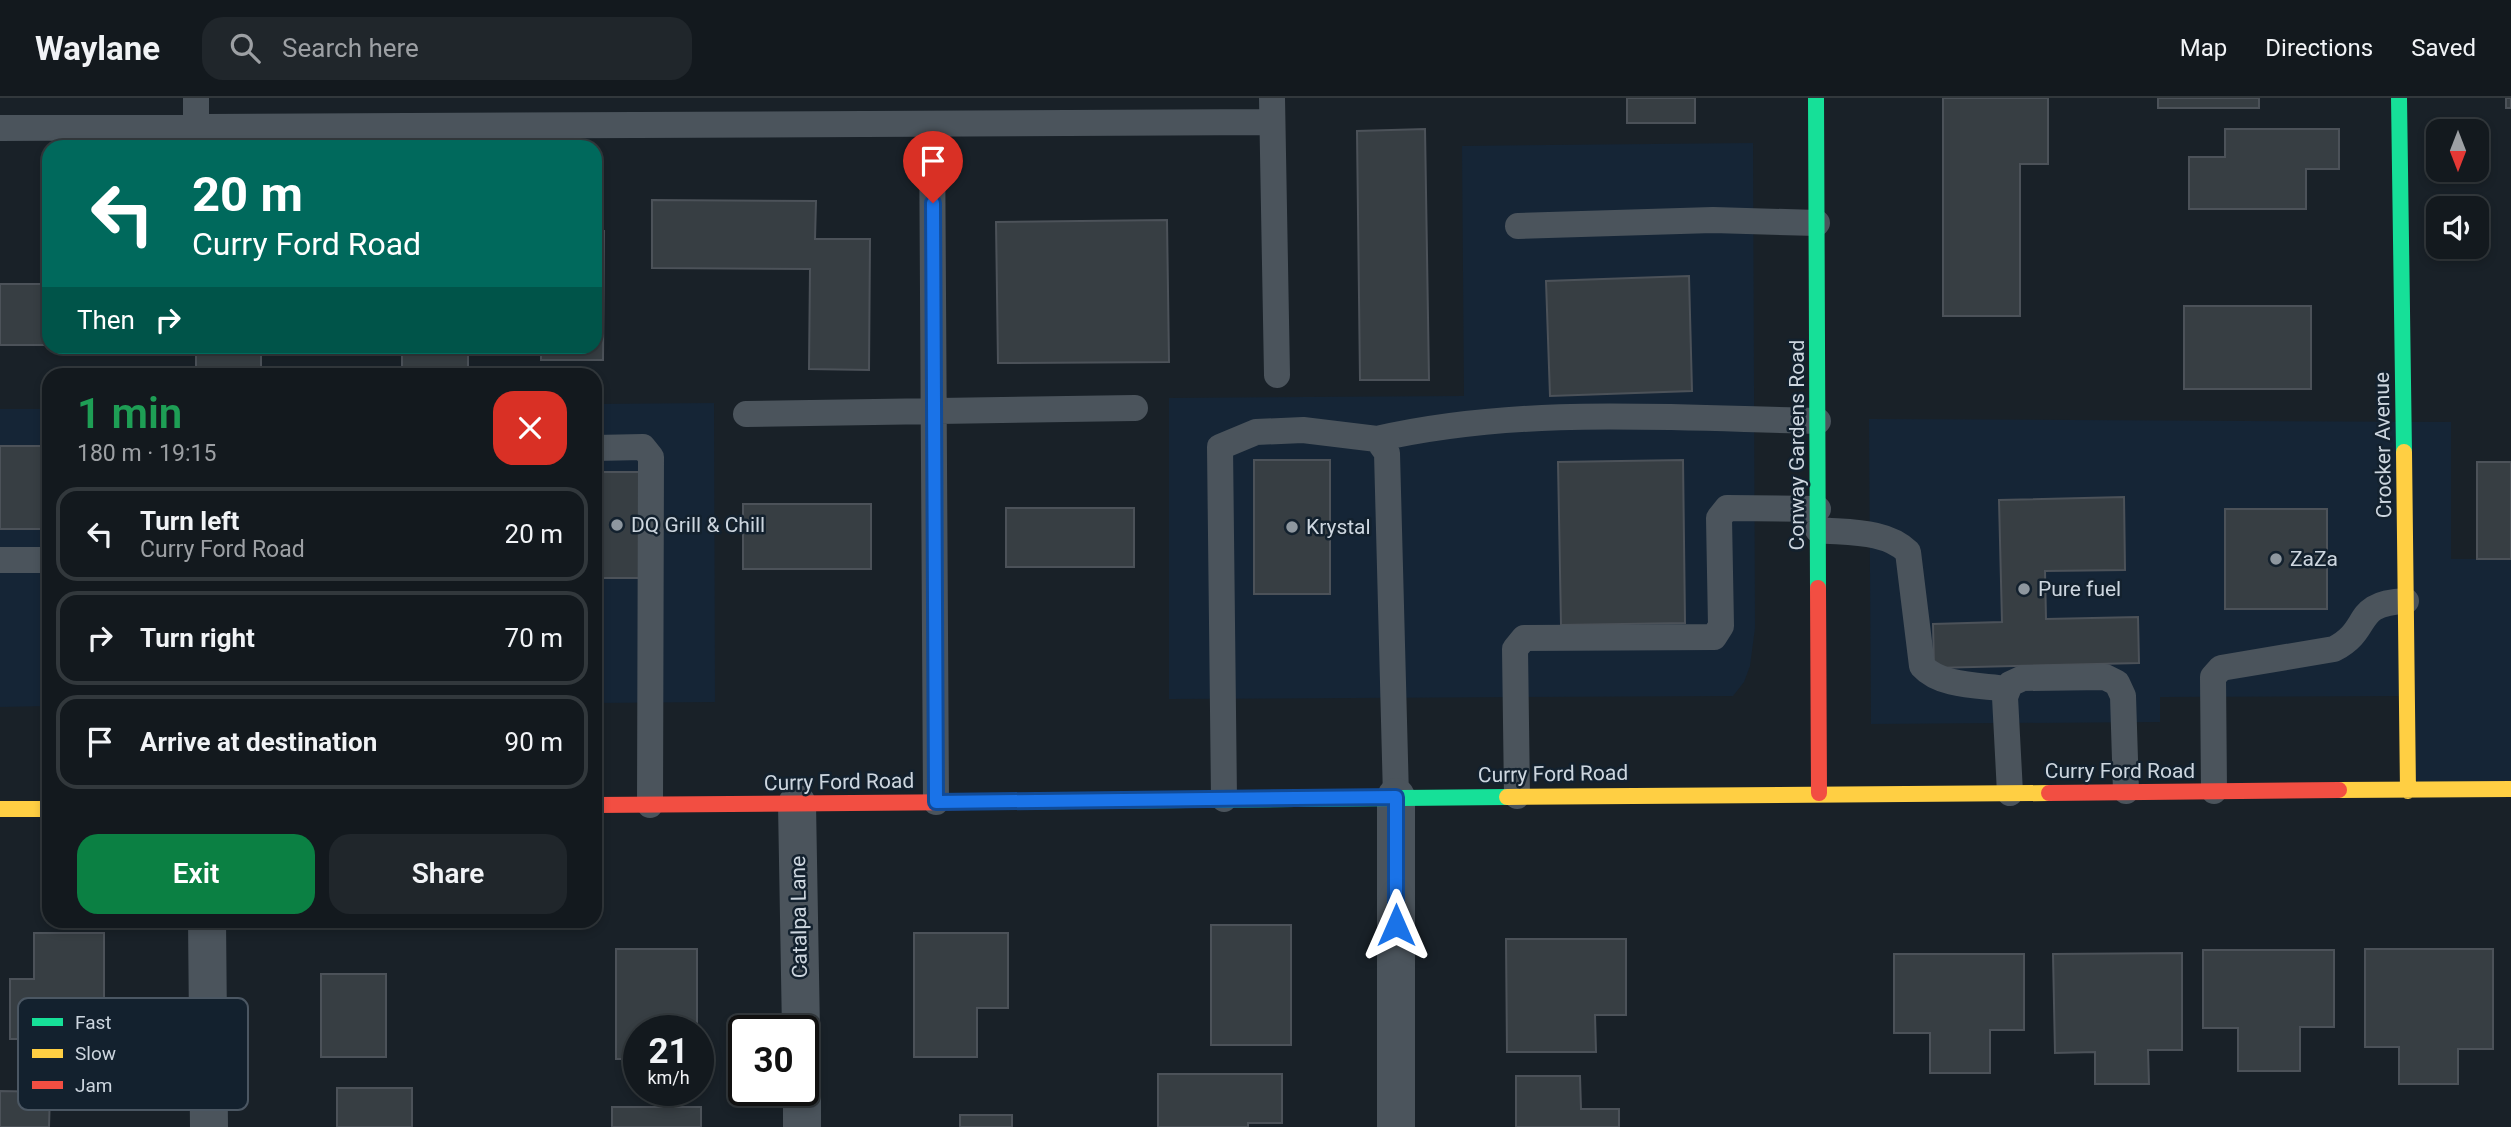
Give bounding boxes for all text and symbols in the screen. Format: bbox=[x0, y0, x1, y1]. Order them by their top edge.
search box bbox=[202, 17, 692, 80]
text: Waylane bbox=[35, 29, 160, 68]
icon: search bbox=[226, 29, 264, 67]
text: Search here bbox=[282, 33, 419, 63]
text: Map bbox=[2180, 34, 2227, 62]
text: Directions bbox=[2265, 34, 2373, 62]
text: Saved bbox=[2411, 34, 2476, 62]
north arrow bbox=[2426, 119, 2488, 182]
map controls bbox=[2426, 119, 2489, 259]
pin bbox=[903, 131, 963, 203]
icon: arrive bbox=[914, 142, 952, 180]
text: 20 m bbox=[192, 166, 303, 223]
icon: left bbox=[77, 168, 168, 259]
button: sound bbox=[2426, 196, 2489, 259]
text: Curry Ford Road bbox=[192, 225, 421, 263]
icon: right bbox=[149, 301, 187, 339]
text: Then bbox=[77, 305, 135, 335]
street label: Conway Gardens Road bbox=[1785, 340, 1809, 550]
street label: Crocker Avenue bbox=[2370, 372, 2396, 518]
text: 1 min bbox=[77, 389, 182, 438]
button: close bbox=[493, 391, 567, 465]
text: 180 m · 19:15 bbox=[77, 440, 216, 467]
text: Turn left bbox=[140, 506, 239, 536]
place label: DQ Grill & Chill bbox=[631, 513, 765, 537]
icon: left bbox=[81, 515, 119, 553]
place label: Krystal bbox=[1306, 515, 1371, 539]
marker: DQ Grill & Chill bbox=[609, 517, 625, 533]
text: 20 m bbox=[505, 519, 563, 549]
marker: Krystal bbox=[1284, 519, 1300, 535]
text: Curry Ford Road bbox=[140, 536, 305, 563]
place label: ZaZa bbox=[2290, 547, 2338, 571]
marker: ZaZa bbox=[2268, 551, 2284, 567]
place label: Pure fuel bbox=[2038, 577, 2121, 601]
marker: Pure fuel bbox=[2016, 581, 2032, 597]
icon: right bbox=[81, 619, 119, 657]
text: Turn right bbox=[140, 623, 255, 653]
text: 70 m bbox=[505, 623, 563, 653]
icon: arrive bbox=[81, 723, 119, 761]
text: Arrive at destination bbox=[140, 727, 377, 757]
text: 90 m bbox=[505, 727, 563, 757]
street label: Curry Ford Road bbox=[2045, 759, 2195, 783]
street label: Curry Ford Road bbox=[1478, 761, 1628, 787]
street label: Curry Ford Road bbox=[764, 769, 914, 795]
button: Exit bbox=[77, 834, 315, 914]
button: Share bbox=[329, 834, 567, 914]
street label: Catalpa Lane bbox=[786, 856, 812, 978]
position arrow bbox=[1359, 888, 1433, 962]
legend bbox=[18, 998, 248, 1110]
text: Fast bbox=[75, 1011, 112, 1034]
speed limit sign: 30 bbox=[728, 1015, 819, 1106]
text: 21 bbox=[648, 1031, 689, 1072]
text: Slow bbox=[75, 1042, 116, 1065]
text: km/h bbox=[647, 1067, 690, 1088]
text: Jam bbox=[75, 1074, 112, 1097]

